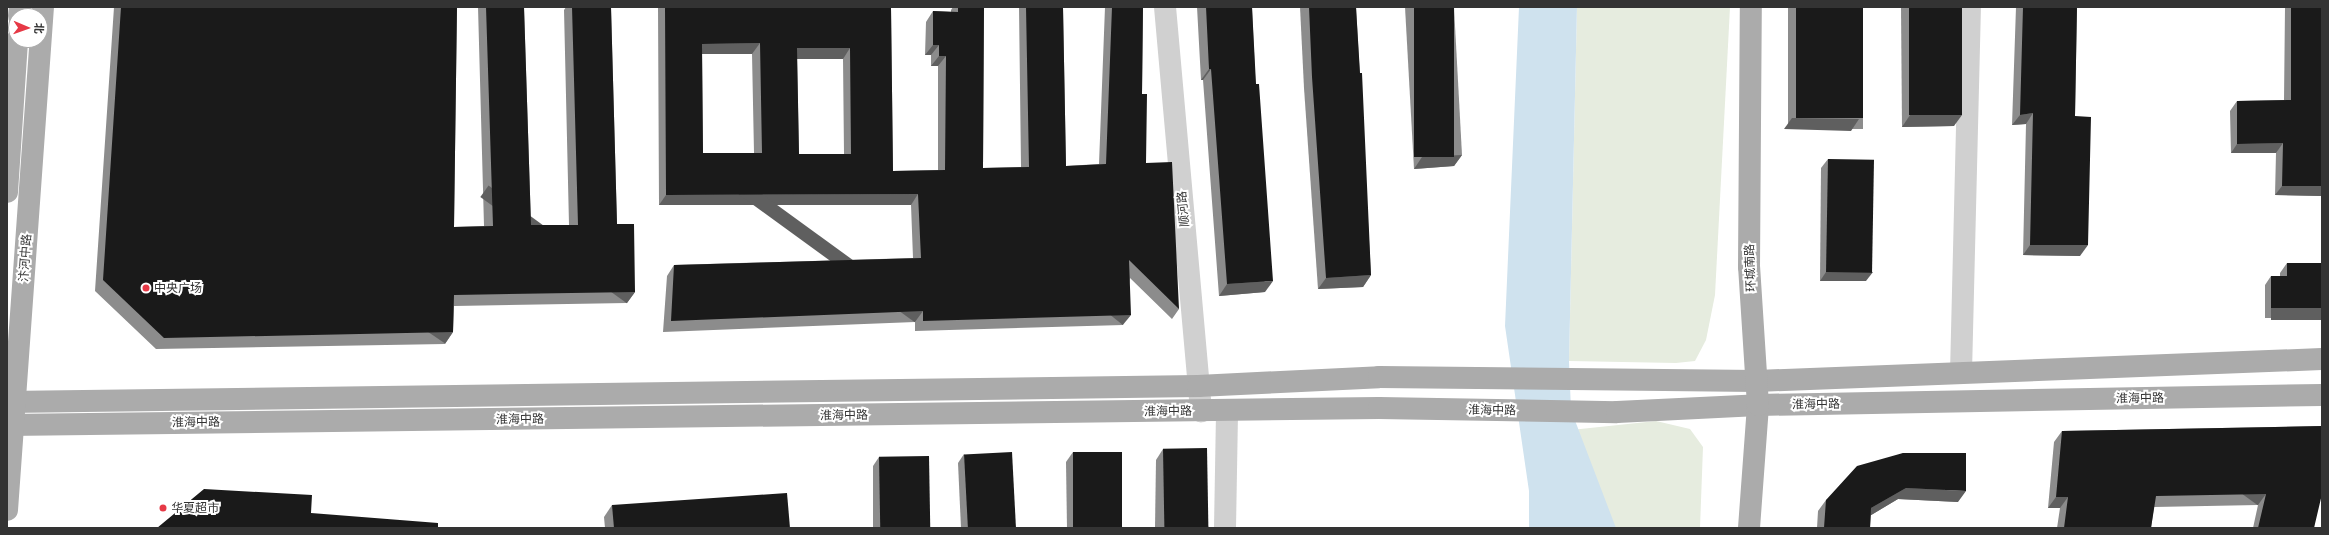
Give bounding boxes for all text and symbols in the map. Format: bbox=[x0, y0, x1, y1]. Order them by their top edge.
north arrow bbox=[8, 8, 48, 48]
text: 北 bbox=[32, 23, 47, 34]
street label: 顺河路 bbox=[1174, 190, 1192, 228]
street label: 汴河中路 bbox=[16, 234, 34, 282]
street label: 环城南路 bbox=[1742, 244, 1758, 292]
place label: 中央广场 bbox=[154, 281, 202, 295]
marker: 中央广场 bbox=[141, 283, 151, 293]
street label: 淮海中路 bbox=[2116, 390, 2164, 406]
street label: 淮海中路 bbox=[1792, 396, 1840, 412]
street label: 淮海中路 bbox=[1468, 402, 1516, 418]
street label: 淮海中路 bbox=[1144, 403, 1192, 419]
street label: 淮海中路 bbox=[820, 407, 868, 423]
street label: 淮海中路 bbox=[496, 411, 544, 427]
street label: 淮海中路 bbox=[172, 414, 220, 430]
place label: 华夏超市 bbox=[171, 501, 219, 515]
marker: 华夏超市 bbox=[158, 503, 168, 513]

